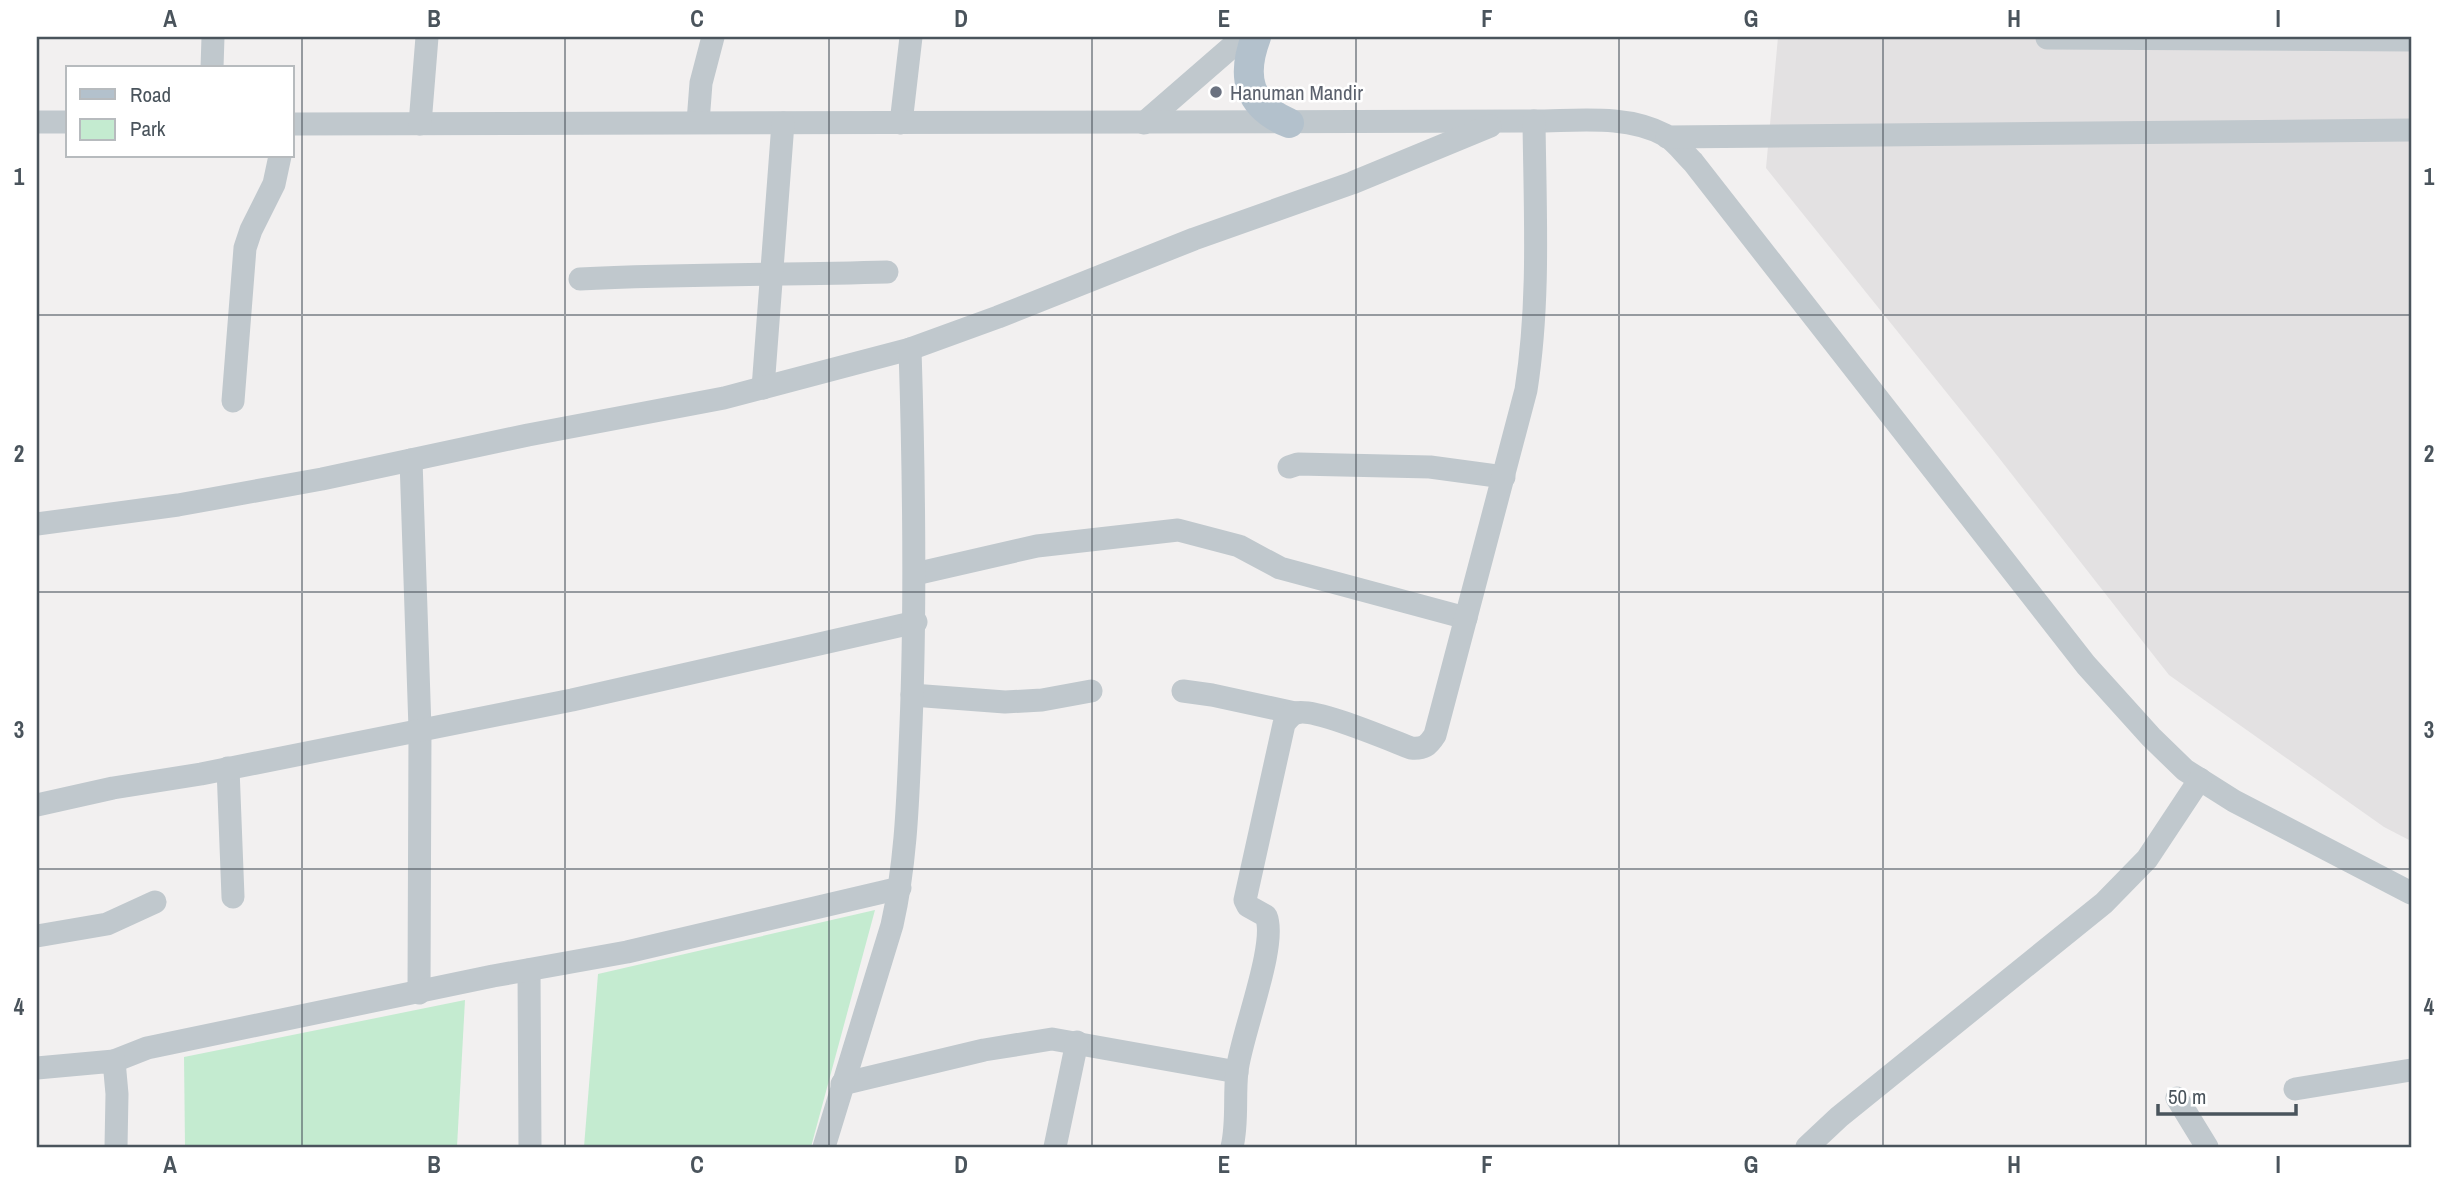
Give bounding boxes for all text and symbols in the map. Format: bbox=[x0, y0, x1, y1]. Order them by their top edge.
text: A bbox=[163, 3, 177, 34]
text: B bbox=[427, 3, 441, 34]
text: C bbox=[690, 3, 704, 34]
text: D bbox=[954, 3, 968, 34]
text: E bbox=[1218, 3, 1230, 34]
text: F bbox=[1481, 3, 1493, 34]
text: G bbox=[1744, 3, 1758, 34]
text: H bbox=[2007, 3, 2021, 34]
text: I bbox=[2275, 3, 2281, 34]
legend bbox=[66, 66, 294, 158]
place label: Hanuman Mandir bbox=[1230, 78, 1363, 107]
text: Road bbox=[130, 80, 171, 109]
marker: Hanuman Mandir bbox=[1208, 84, 1224, 100]
text: Park bbox=[130, 114, 166, 143]
text: 1 bbox=[14, 161, 25, 192]
text: 1 bbox=[2424, 161, 2435, 192]
text: 2 bbox=[14, 438, 24, 469]
text: 2 bbox=[2424, 438, 2434, 469]
text: 3 bbox=[14, 714, 24, 745]
text: 3 bbox=[2424, 714, 2434, 745]
text: 4 bbox=[14, 991, 25, 1022]
text: 4 bbox=[2424, 991, 2435, 1022]
scale bar bbox=[2158, 1072, 2296, 1116]
text: 50 m bbox=[2168, 1082, 2206, 1111]
text: A bbox=[163, 1149, 177, 1180]
text: B bbox=[427, 1149, 441, 1180]
text: C bbox=[690, 1149, 704, 1180]
text: D bbox=[954, 1149, 968, 1180]
text: E bbox=[1218, 1149, 1230, 1180]
text: F bbox=[1481, 1149, 1493, 1180]
text: G bbox=[1744, 1149, 1758, 1180]
text: H bbox=[2007, 1149, 2021, 1180]
text: I bbox=[2275, 1149, 2281, 1180]

